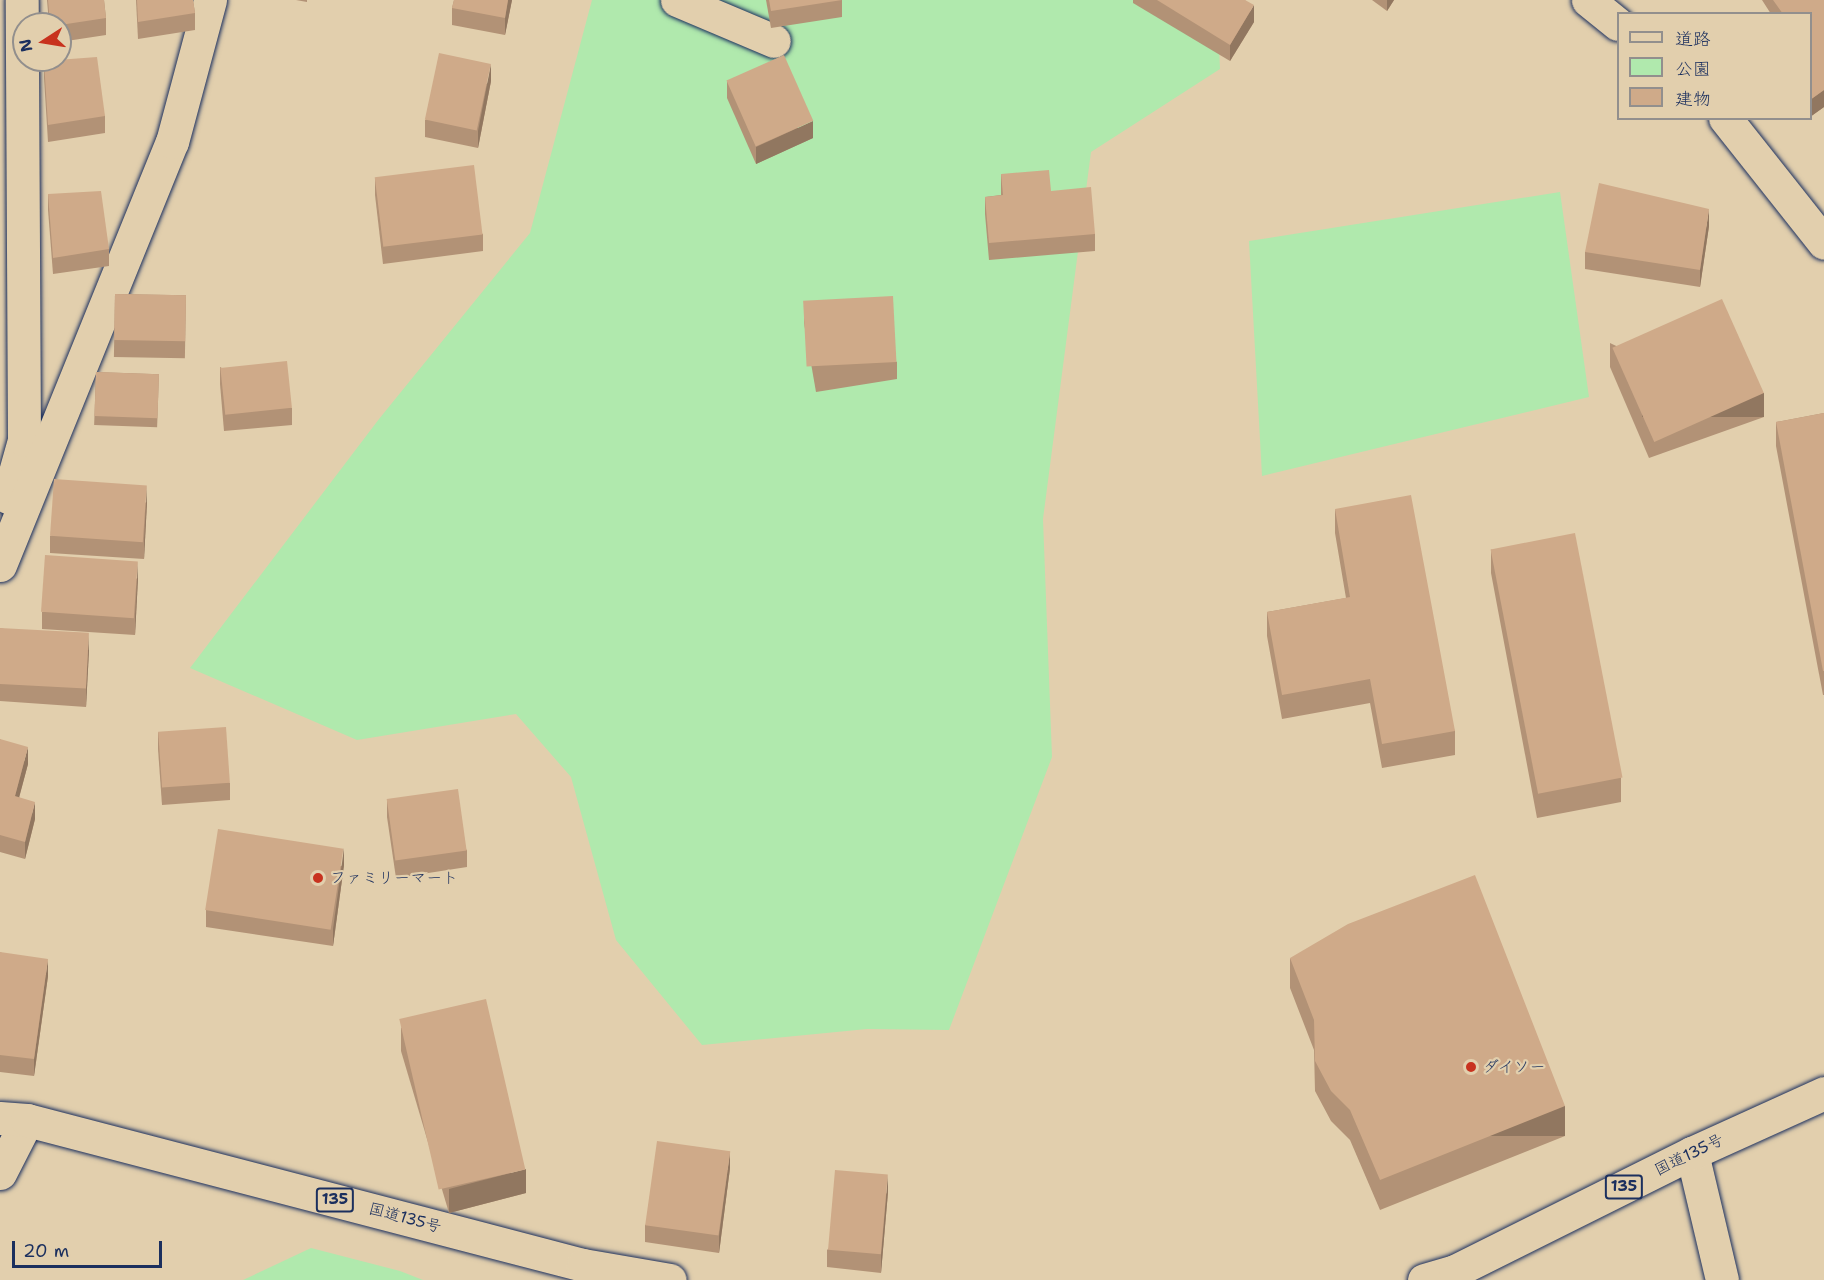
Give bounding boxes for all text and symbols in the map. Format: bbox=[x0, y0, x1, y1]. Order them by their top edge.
north arrow bbox=[12, 12, 72, 72]
legend bbox=[1617, 12, 1812, 120]
text: 道路 bbox=[1675, 27, 1711, 51]
text: N bbox=[14, 37, 37, 54]
text: 公園 bbox=[1675, 57, 1711, 81]
text: 建物 bbox=[1675, 87, 1711, 111]
place label: ファミリーマート bbox=[330, 868, 458, 888]
marker: ファミリーマート bbox=[311, 871, 325, 885]
place label: ダイソー bbox=[1483, 1057, 1547, 1077]
marker: ダイソー bbox=[1464, 1060, 1478, 1074]
street label: 国道135号 bbox=[1651, 1130, 1727, 1180]
road number: 135 bbox=[1604, 1175, 1644, 1199]
road number: 135 bbox=[316, 1188, 354, 1212]
street label: 国道135号 bbox=[367, 1199, 443, 1237]
scale bar bbox=[15, 1229, 165, 1267]
text: 20 m bbox=[23, 1239, 69, 1263]

